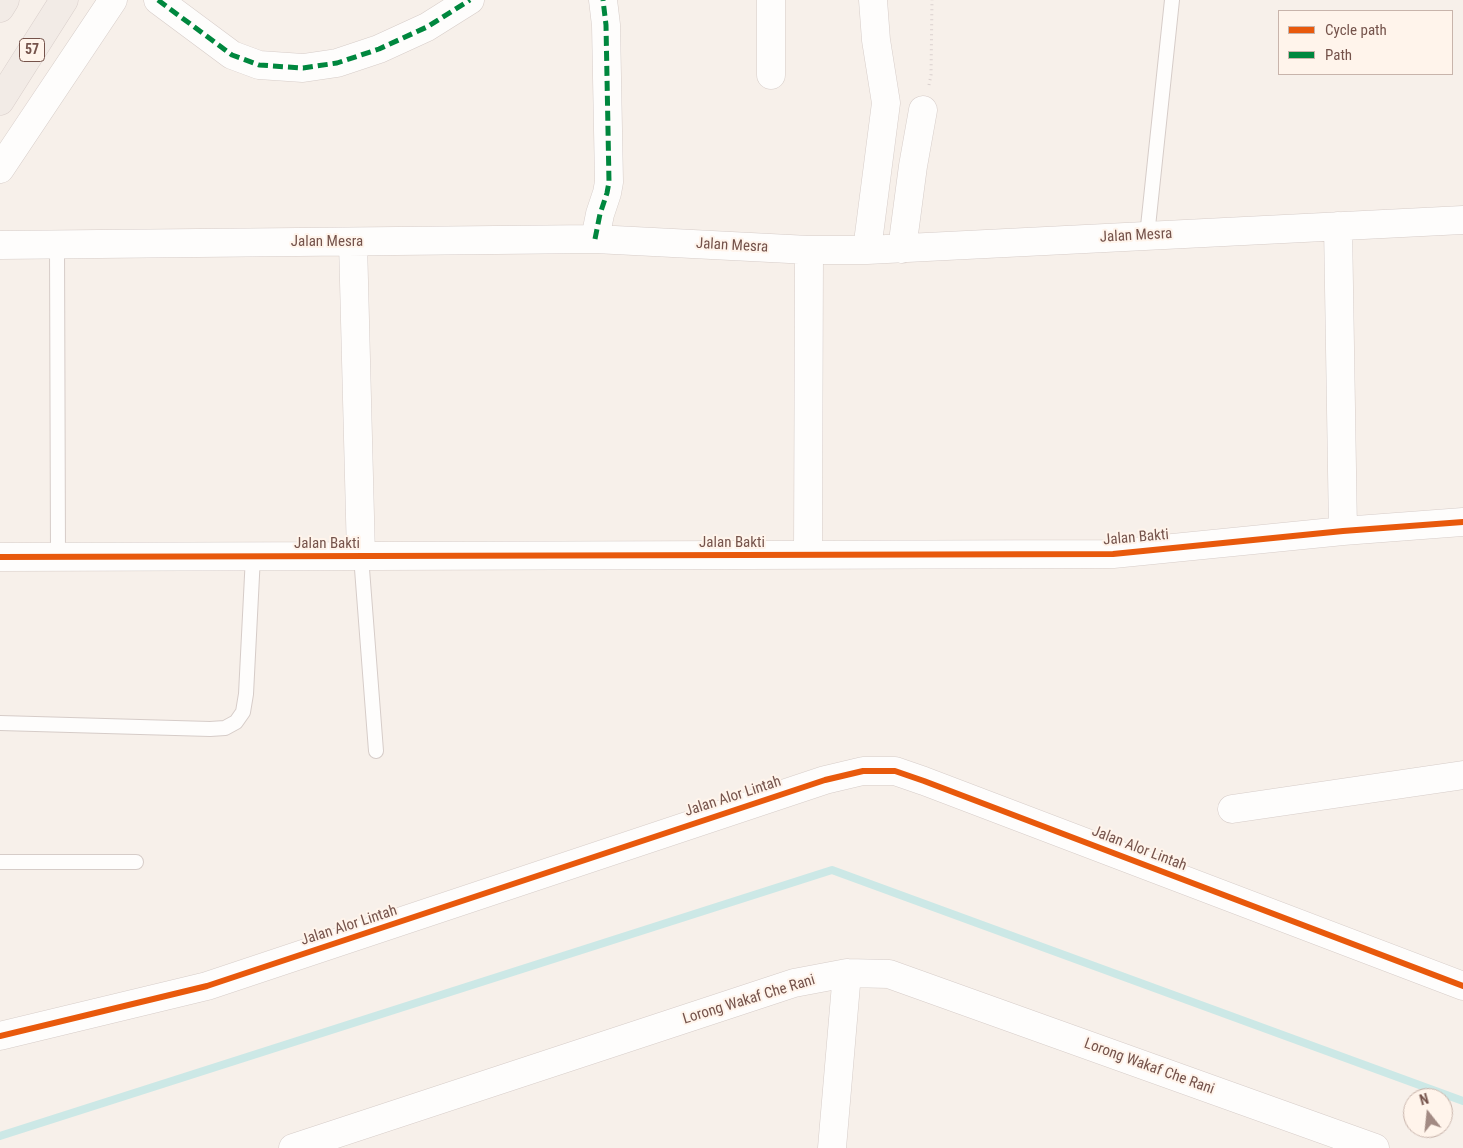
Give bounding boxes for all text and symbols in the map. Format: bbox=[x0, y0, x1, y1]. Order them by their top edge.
legend bbox=[1278, 10, 1453, 75]
text: Cycle path bbox=[1325, 21, 1387, 39]
road number: 57 bbox=[20, 38, 44, 62]
text: Path bbox=[1325, 46, 1352, 64]
street label: Jalan Mesra bbox=[1099, 225, 1173, 247]
street label: Jalan Mesra bbox=[291, 233, 363, 251]
street label: Jalan Mesra bbox=[695, 235, 769, 257]
street label: Jalan Bakti bbox=[1102, 526, 1170, 550]
street label: Jalan Bakti bbox=[699, 534, 765, 552]
street label: Jalan Bakti bbox=[294, 535, 360, 553]
street label: Jalan Alor Lintah bbox=[683, 773, 783, 821]
street label: Jalan Alor Lintah bbox=[1089, 823, 1189, 875]
street label: Jalan Alor Lintah bbox=[299, 902, 399, 950]
street label: Lorong Wakaf Che Rani bbox=[681, 971, 817, 1029]
street label: Lorong Wakaf Che Rani bbox=[1081, 1035, 1217, 1099]
north arrow bbox=[1403, 1088, 1453, 1138]
text: N bbox=[1418, 1091, 1430, 1108]

